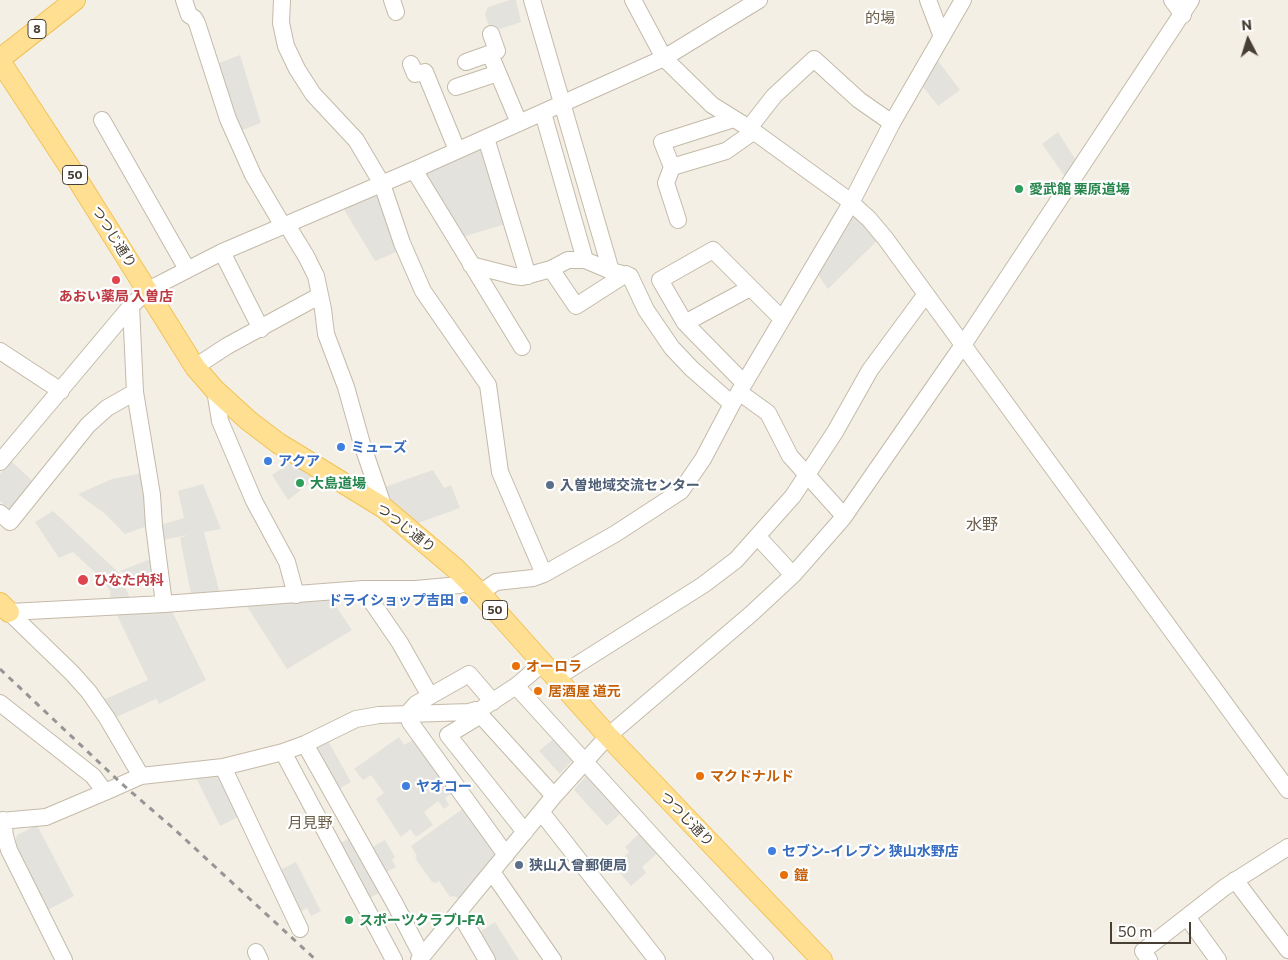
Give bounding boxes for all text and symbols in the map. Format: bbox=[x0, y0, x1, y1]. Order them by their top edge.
district label: 的場 bbox=[865, 9, 895, 27]
north arrow bbox=[1223, 15, 1273, 65]
text: N bbox=[1241, 16, 1253, 33]
road number: 8 bbox=[28, 20, 46, 38]
road number: 50 bbox=[62, 166, 88, 184]
place label: 愛武館 栗原道場 bbox=[1029, 181, 1130, 197]
marker: 愛武館 栗原道場 bbox=[1013, 183, 1025, 195]
street label: つつじ通り bbox=[88, 203, 140, 271]
marker: あおい薬局 入曽店 bbox=[110, 274, 122, 286]
place label: あおい薬局 入曽店 bbox=[59, 288, 173, 304]
place label: ミューズ bbox=[351, 439, 407, 455]
marker: ミューズ bbox=[335, 441, 347, 453]
place label: アクア bbox=[278, 453, 320, 469]
marker: アクア bbox=[262, 455, 274, 467]
place label: 大島道場 bbox=[310, 475, 366, 491]
marker: 大島道場 bbox=[294, 477, 306, 489]
place label: 入曽地域交流センター bbox=[560, 477, 700, 493]
marker: 入曽地域交流センター bbox=[544, 479, 556, 491]
street label: つつじ通り bbox=[373, 500, 439, 556]
district label: 水野 bbox=[966, 515, 998, 535]
place label: ひなた内科 bbox=[94, 572, 164, 588]
marker: ひなた内科 bbox=[76, 573, 90, 587]
place label: ドライショップ吉田 bbox=[328, 592, 454, 608]
marker: ドライショップ吉田 bbox=[458, 594, 470, 606]
road number: 50 bbox=[482, 600, 508, 620]
place label: オーロラ bbox=[526, 658, 582, 674]
marker: オーロラ bbox=[510, 660, 522, 672]
place label: 居酒屋 道元 bbox=[548, 683, 621, 699]
marker: 居酒屋 道元 bbox=[532, 685, 544, 697]
place label: マクドナルド bbox=[710, 768, 794, 784]
marker: マクドナルド bbox=[694, 770, 706, 782]
place label: ヤオコー bbox=[416, 778, 472, 794]
marker: ヤオコー bbox=[400, 780, 412, 792]
street label: つつじ通り bbox=[657, 788, 717, 850]
district label: 月見野 bbox=[288, 814, 332, 832]
place label: セブン-イレブン 狭山水野店 bbox=[782, 843, 959, 859]
marker: セブン-イレブン 狭山水野店 bbox=[766, 845, 778, 857]
place label: 狭山入曾郵便局 bbox=[529, 857, 627, 873]
marker: 狭山入曾郵便局 bbox=[513, 859, 525, 871]
place label: 鎧 bbox=[794, 867, 808, 883]
marker: 鎧 bbox=[778, 869, 790, 881]
place label: スポーツクラブI-FA bbox=[359, 912, 485, 928]
scale bar bbox=[1113, 912, 1194, 944]
marker: スポーツクラブI-FA bbox=[343, 914, 355, 926]
text: 50 m bbox=[1118, 922, 1152, 940]

